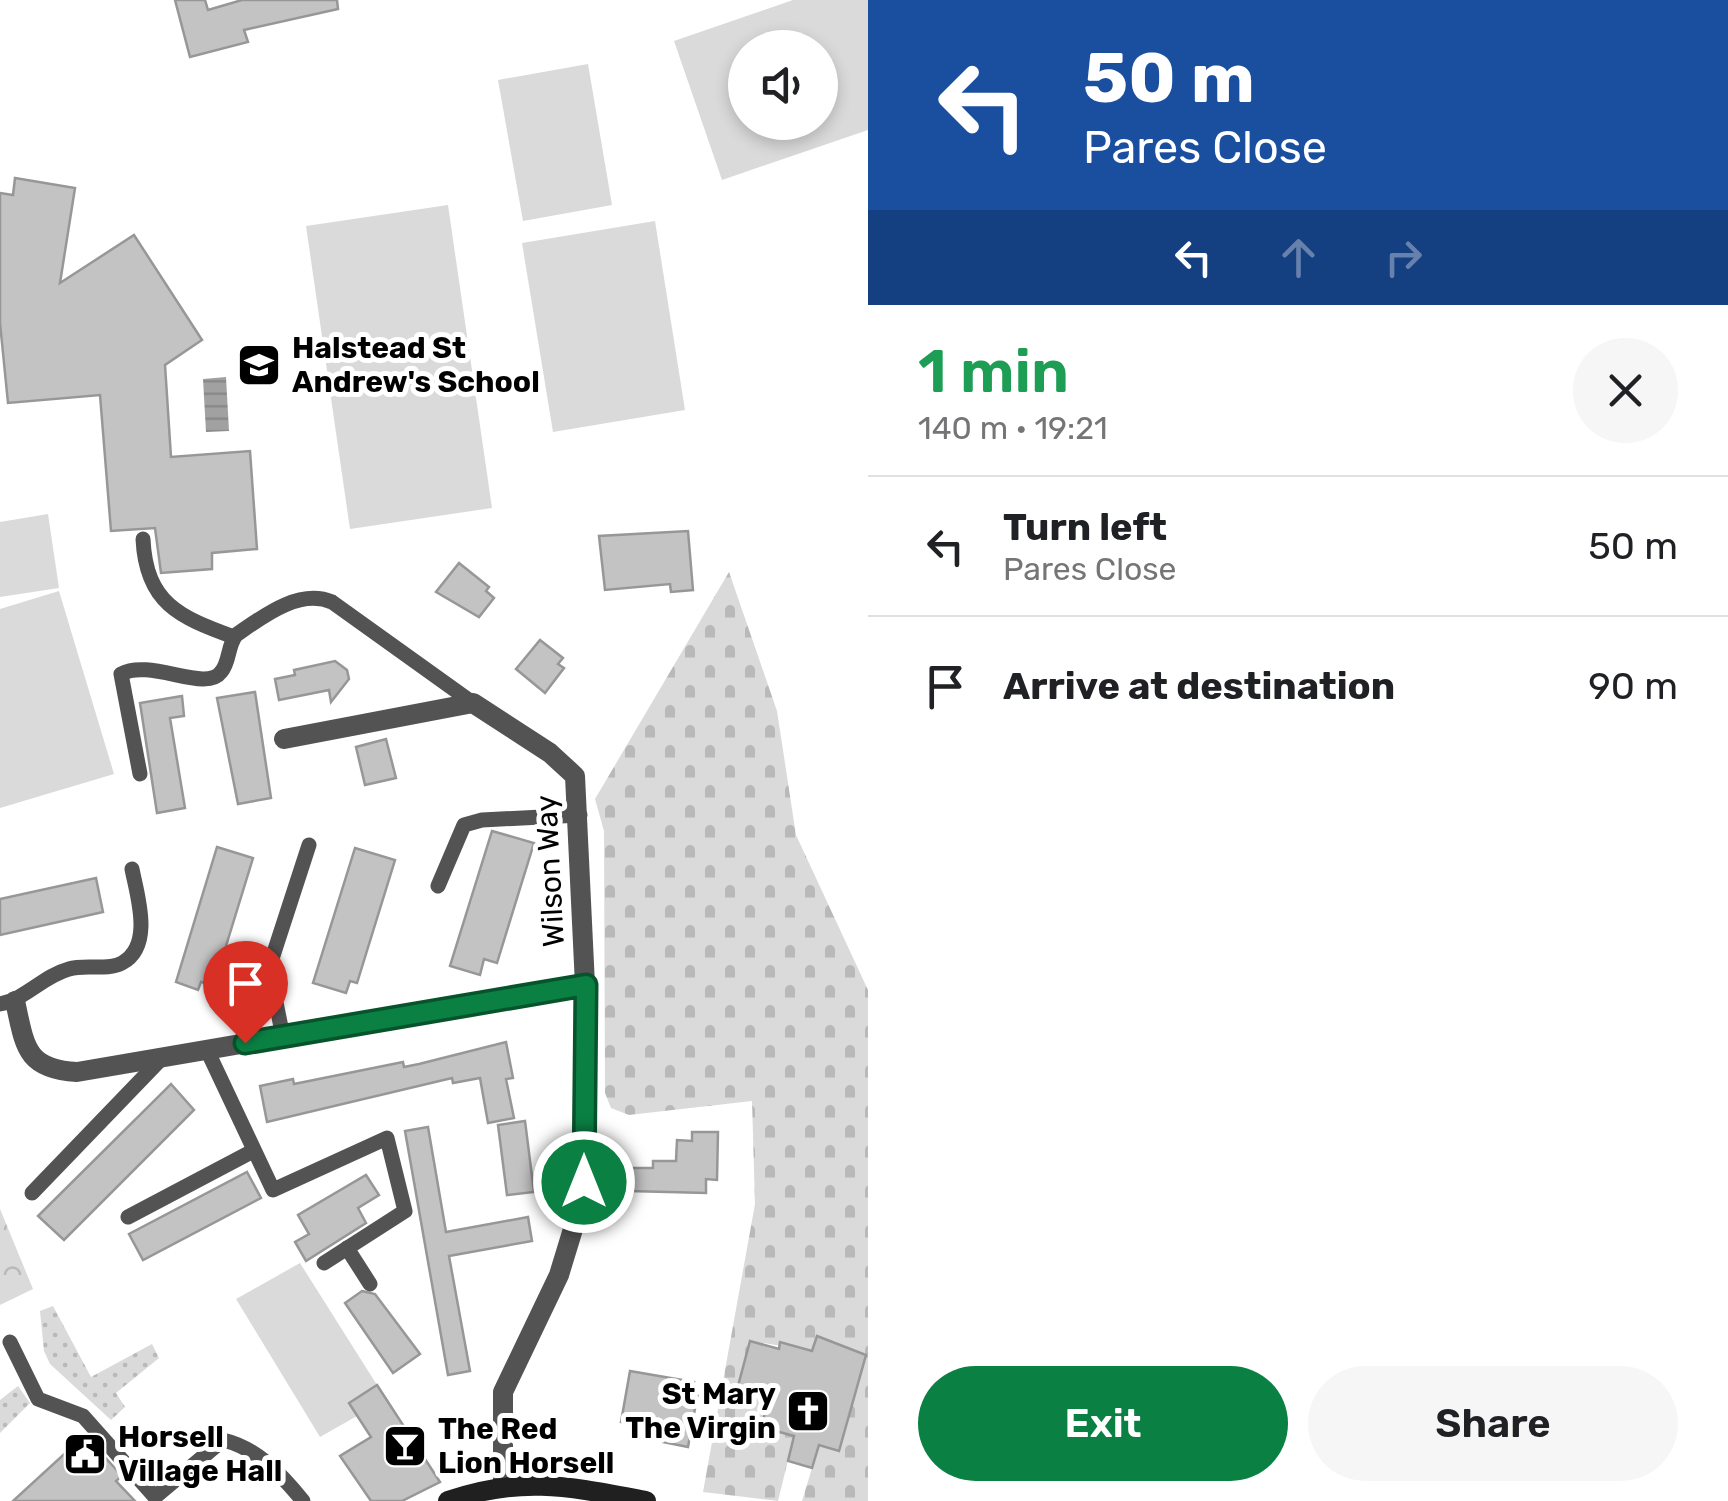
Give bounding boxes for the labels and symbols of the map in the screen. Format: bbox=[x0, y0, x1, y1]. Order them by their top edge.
place label: Halstead St Andrew's School bbox=[292, 330, 540, 400]
school or university icon: Halstead St Andrew's School bbox=[236, 342, 282, 388]
street label: Wilson Way bbox=[528, 794, 572, 948]
pin bbox=[203, 941, 288, 1044]
position arrow bbox=[532, 1130, 636, 1234]
place label: St Mary The Virgin bbox=[625, 1376, 776, 1446]
church icon: St Mary The Virgin bbox=[785, 1388, 831, 1434]
place label: The Red Lion Horsell bbox=[438, 1411, 614, 1481]
place label: Horsell Village Hall bbox=[118, 1419, 282, 1489]
bar icon: The Red Lion Horsell bbox=[382, 1423, 428, 1469]
public building icon: Horsell Village Hall bbox=[62, 1431, 108, 1477]

